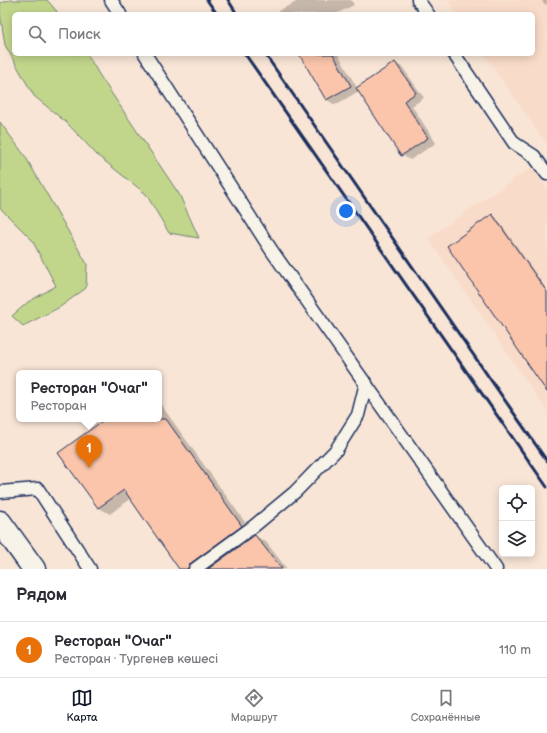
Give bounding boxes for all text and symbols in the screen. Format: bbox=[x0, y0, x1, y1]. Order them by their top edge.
search box bbox=[12, 12, 535, 56]
icon: search bbox=[26, 23, 48, 45]
text: Поиск bbox=[58, 25, 101, 44]
your location bbox=[336, 201, 356, 221]
popup bbox=[16, 370, 162, 422]
text: Ресторан "Очаг" bbox=[30, 379, 148, 398]
text: Ресторан bbox=[30, 398, 87, 414]
pin: 1 bbox=[76, 435, 102, 468]
map controls bbox=[499, 485, 535, 557]
button: locate bbox=[499, 485, 535, 521]
button: layers bbox=[499, 521, 535, 557]
text: Рядом bbox=[16, 585, 67, 605]
text: Ресторан "Очаг" bbox=[54, 632, 172, 651]
text: 1 bbox=[26, 642, 32, 658]
text: 110 m bbox=[499, 642, 531, 658]
text: Ресторан · Тургенев көшесі bbox=[54, 651, 218, 667]
tab: Карта bbox=[67, 687, 98, 724]
tab: Маршрут bbox=[231, 687, 278, 724]
tab: Сохранённые bbox=[411, 687, 480, 724]

